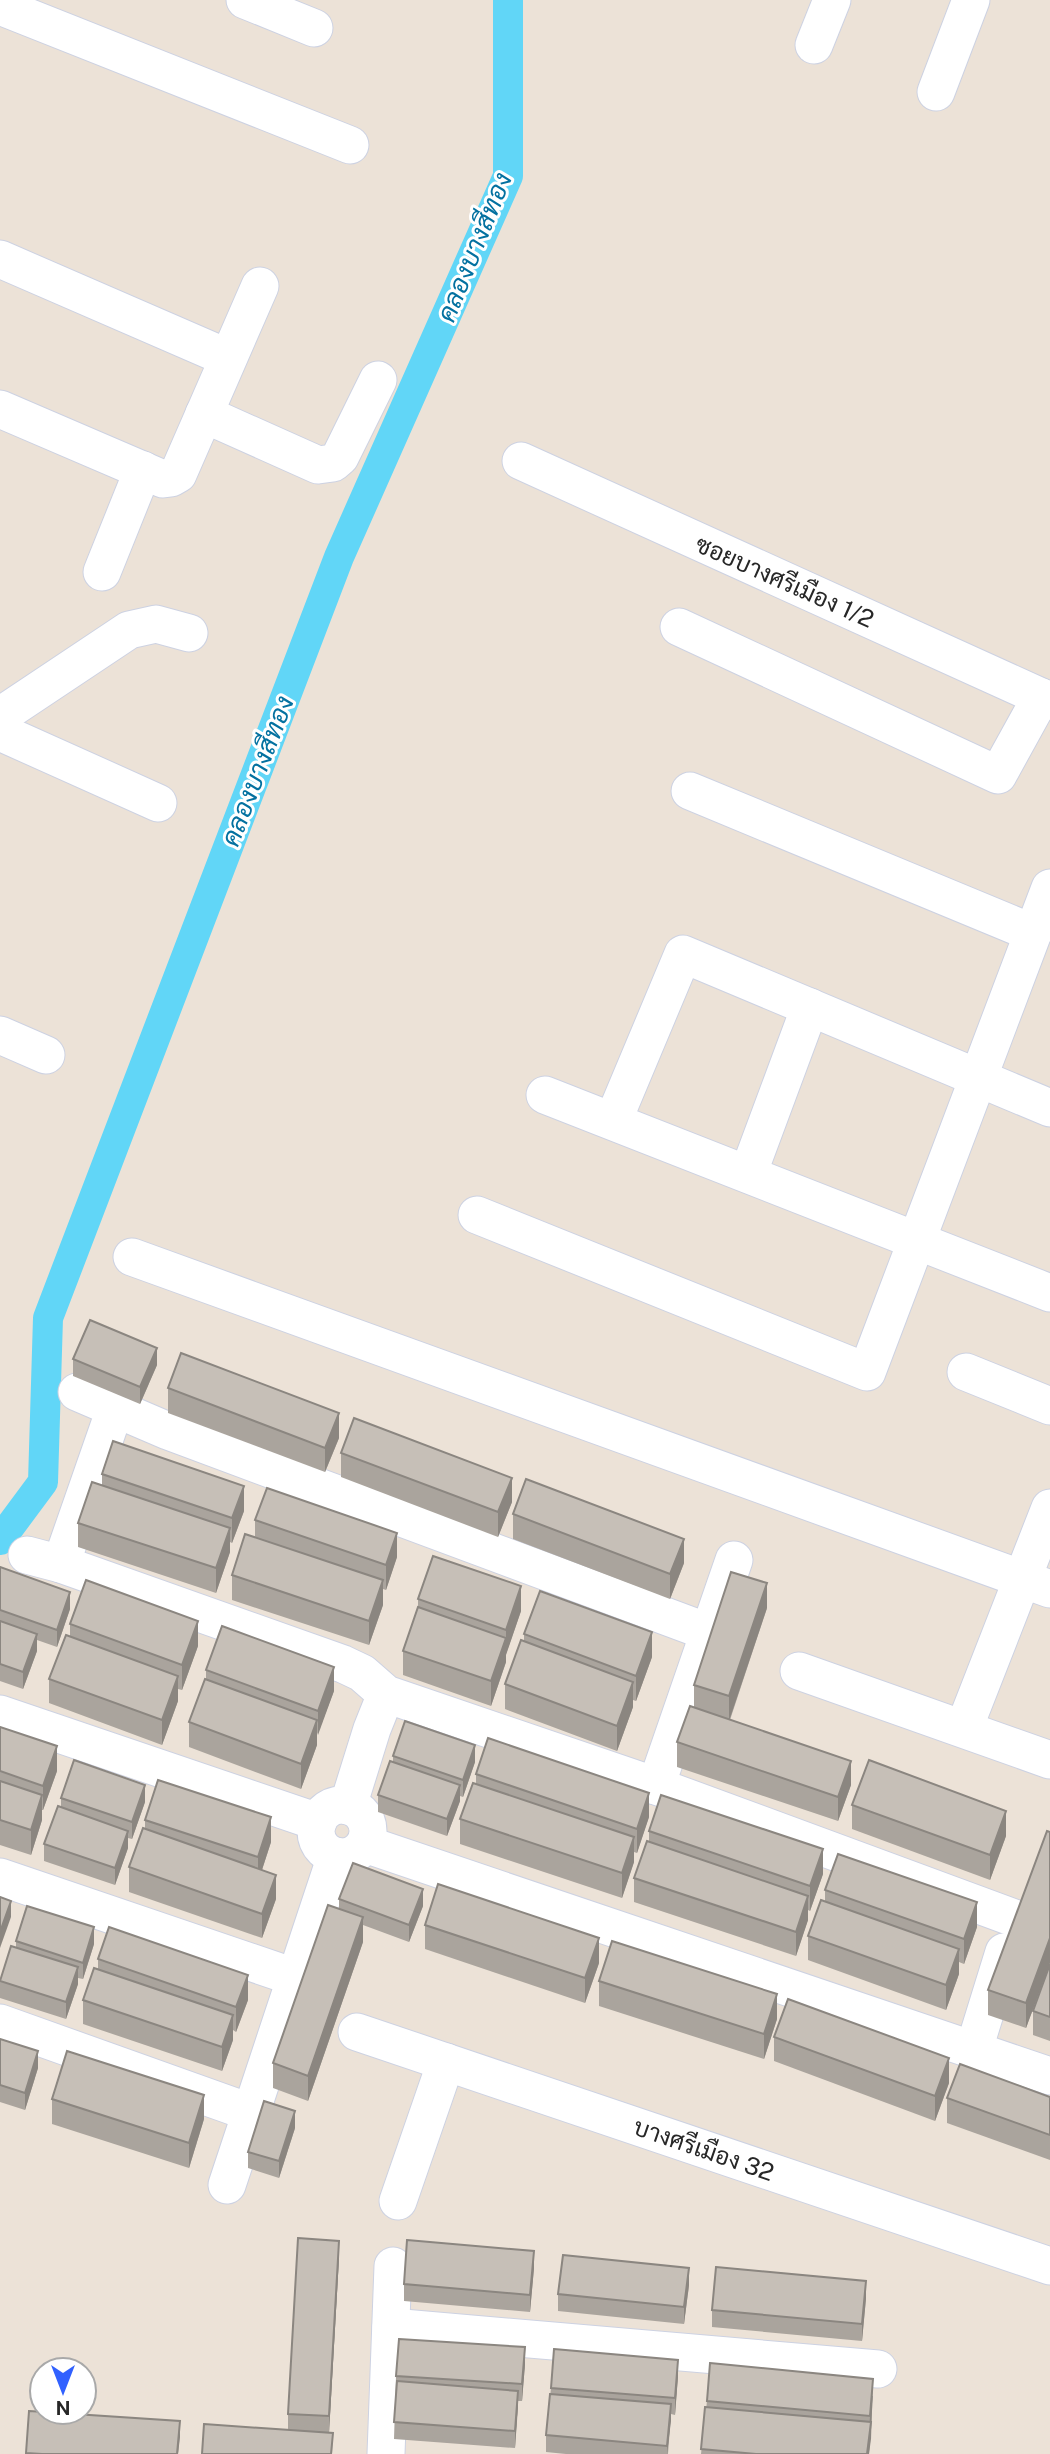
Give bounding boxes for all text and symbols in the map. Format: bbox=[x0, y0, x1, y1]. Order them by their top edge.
water label: คลองบางสีทอง bbox=[430, 168, 518, 326]
street label: ซอยบางศรีเมือง 1/2 bbox=[692, 529, 878, 633]
water label: คลองบางสีทอง bbox=[214, 692, 300, 850]
street label: บางศรีเมือง 32 bbox=[630, 2112, 778, 2186]
north arrow bbox=[28, 2356, 98, 2426]
text: N bbox=[56, 2397, 70, 2419]

